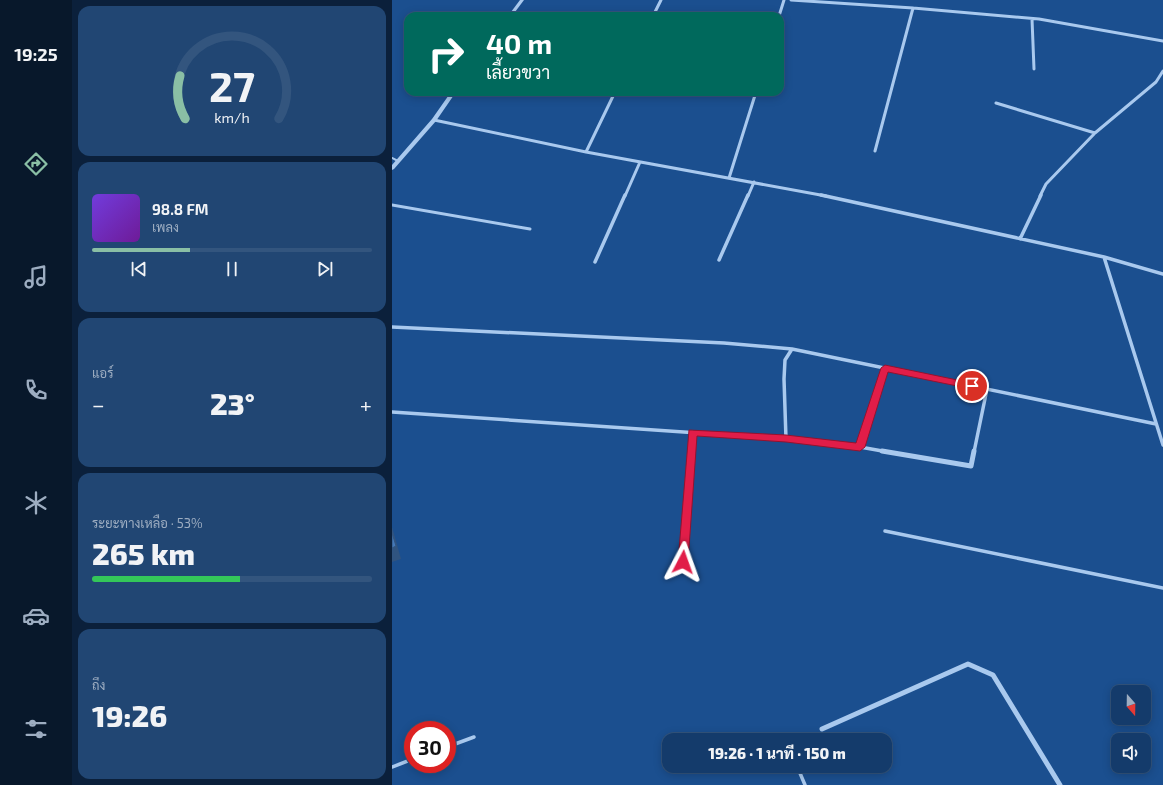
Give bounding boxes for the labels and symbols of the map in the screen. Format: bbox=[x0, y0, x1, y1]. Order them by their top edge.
pin bbox=[955, 369, 989, 403]
position arrow bbox=[662, 541, 704, 583]
north arrow bbox=[1111, 685, 1151, 725]
speed limit sign: 30 bbox=[404, 721, 456, 773]

